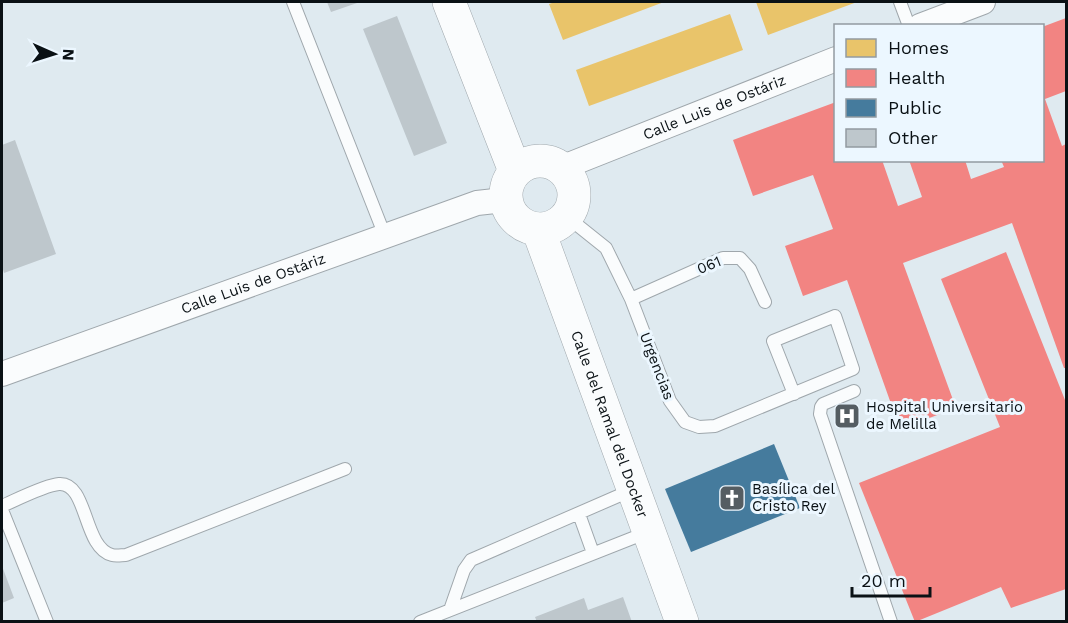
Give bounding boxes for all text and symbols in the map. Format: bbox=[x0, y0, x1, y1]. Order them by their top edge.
north arrow bbox=[24, 24, 84, 84]
legend bbox=[834, 24, 1044, 162]
text: Homes bbox=[888, 37, 949, 58]
text: N bbox=[59, 48, 78, 61]
text: Health bbox=[888, 67, 945, 88]
street label: Calle Luis de Ostáriz bbox=[640, 71, 788, 144]
text: Public bbox=[888, 97, 942, 118]
text: Other bbox=[888, 127, 938, 148]
street label: Calle Luis de Ostáriz bbox=[179, 249, 328, 318]
street label: 061 bbox=[694, 252, 724, 278]
street label: Calle del Ramal del Docker bbox=[567, 328, 652, 520]
street label: Urgencias bbox=[636, 330, 678, 402]
place label: Hospital Universitario de Melilla bbox=[866, 398, 1023, 433]
hospital icon: Hospital Universitario de Melilla bbox=[832, 401, 862, 431]
place label: Basílica del Cristo Rey bbox=[752, 480, 835, 515]
church icon: Basílica del Cristo Rey bbox=[717, 483, 747, 513]
scale bar bbox=[852, 560, 930, 598]
text: 20 m bbox=[861, 570, 906, 591]

